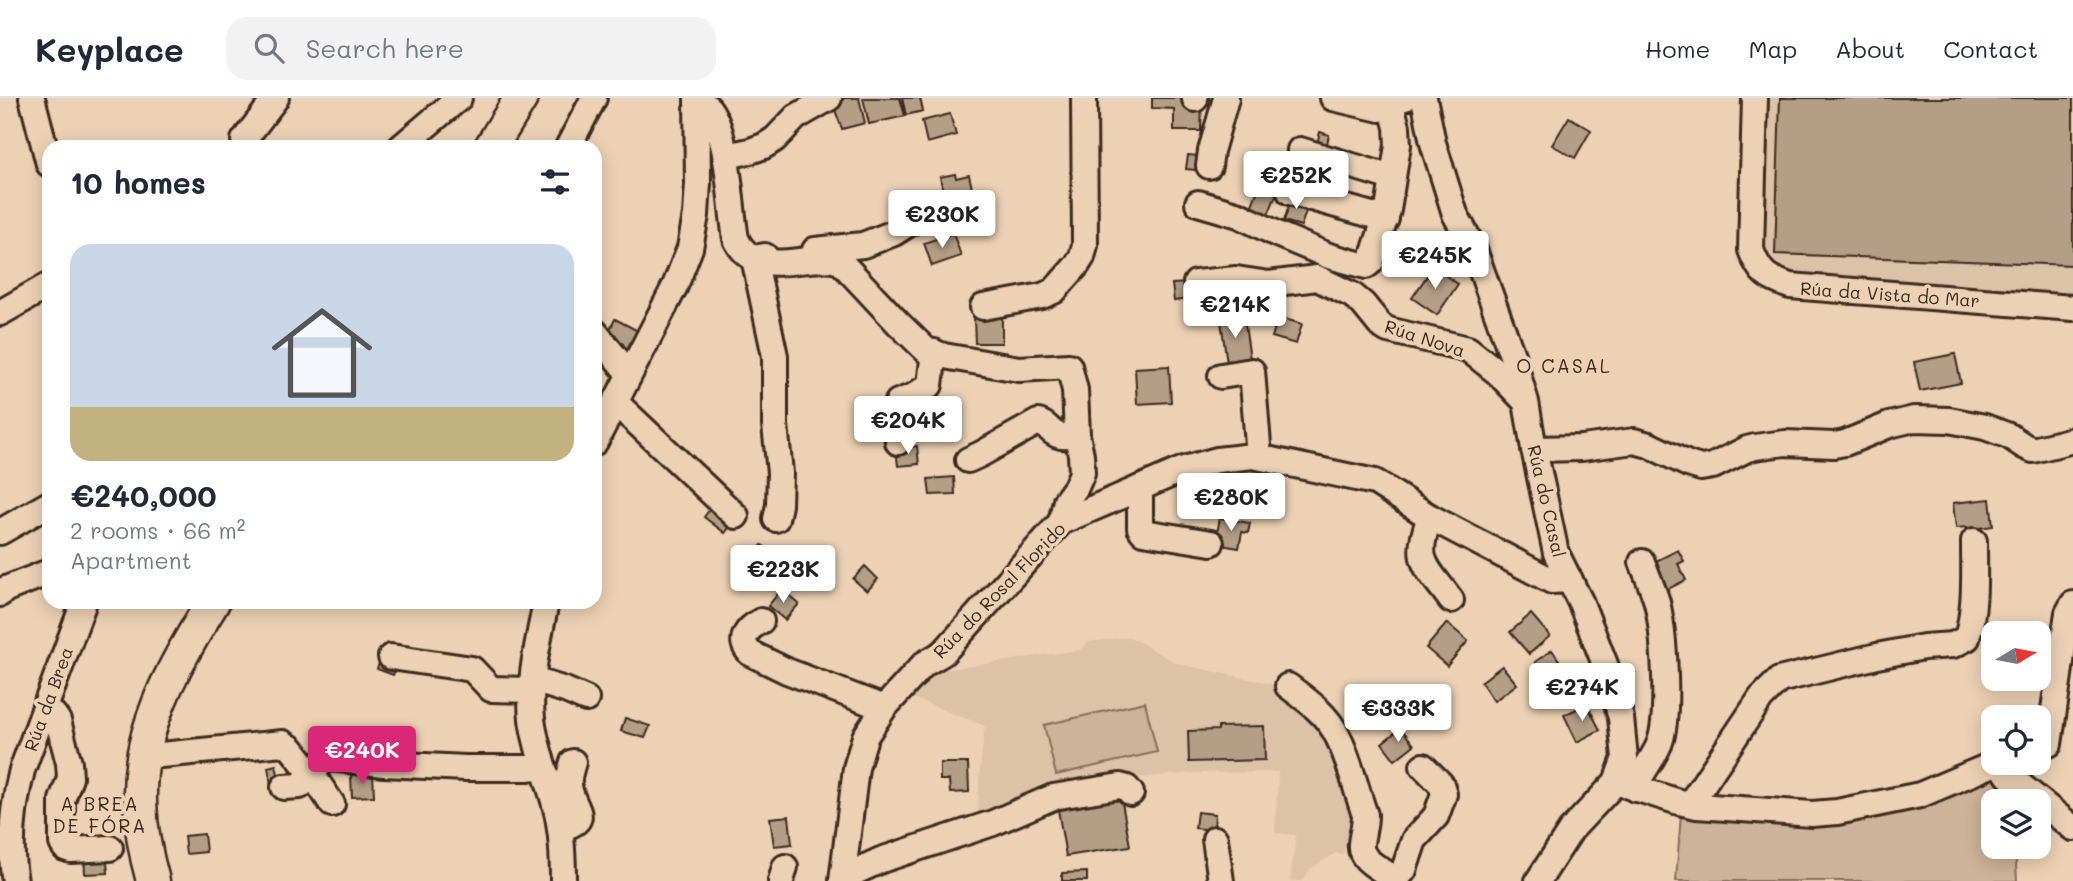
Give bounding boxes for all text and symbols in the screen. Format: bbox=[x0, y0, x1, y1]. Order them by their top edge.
search box bbox=[226, 17, 716, 80]
text: Keyplace bbox=[35, 27, 184, 70]
icon: search bbox=[250, 29, 288, 67]
text: Search here bbox=[306, 31, 464, 65]
text: Home bbox=[1645, 33, 1710, 64]
text: Map bbox=[1748, 33, 1797, 64]
text: About bbox=[1835, 33, 1905, 64]
text: Contact bbox=[1943, 33, 2038, 64]
pin: €252K bbox=[1247, 152, 1345, 211]
text: €252K bbox=[1260, 159, 1332, 189]
text: 10 homes bbox=[70, 162, 206, 202]
icon: filters bbox=[536, 163, 574, 201]
pin: €230K bbox=[893, 190, 991, 250]
text: €230K bbox=[904, 198, 980, 228]
pin: €245K bbox=[1386, 232, 1484, 291]
text: €245K bbox=[1398, 239, 1472, 269]
street label: Rúa da Vista do Mar bbox=[1799, 276, 1981, 312]
pin: €214K bbox=[1186, 280, 1284, 340]
text: €214K bbox=[1199, 288, 1271, 318]
icon: home bbox=[259, 290, 385, 416]
street label: Rúa Nova bbox=[1382, 314, 1468, 362]
district label: O CASAL bbox=[1516, 353, 1612, 378]
pin: €204K bbox=[859, 396, 957, 456]
text: €204K bbox=[870, 404, 946, 434]
street label: Rúa do Casal bbox=[1522, 442, 1572, 560]
pin: €280K bbox=[1182, 474, 1280, 533]
text: €240,000 bbox=[70, 475, 217, 515]
text: €280K bbox=[1193, 481, 1269, 511]
text: 2 rooms · 66 m² bbox=[70, 515, 245, 545]
street label: Rúa do Rosal Florido bbox=[928, 516, 1071, 663]
text: Apartment bbox=[70, 545, 192, 575]
pin: €223K bbox=[734, 546, 832, 605]
text: €223K bbox=[746, 553, 820, 583]
north arrow bbox=[1981, 621, 2051, 691]
map controls bbox=[1981, 621, 2051, 859]
street label: Rúa da Brea bbox=[18, 644, 78, 754]
pin: €274K bbox=[1533, 664, 1631, 723]
text: €274K bbox=[1545, 671, 1619, 701]
pin: €333K bbox=[1349, 684, 1447, 744]
text: €333K bbox=[1360, 692, 1436, 722]
button: locate bbox=[1981, 705, 2051, 775]
pin: €240K bbox=[313, 726, 411, 786]
text: €240K bbox=[324, 734, 400, 764]
button: layers bbox=[1981, 789, 2051, 859]
district label: A BREA DE FÓRA bbox=[52, 791, 148, 838]

